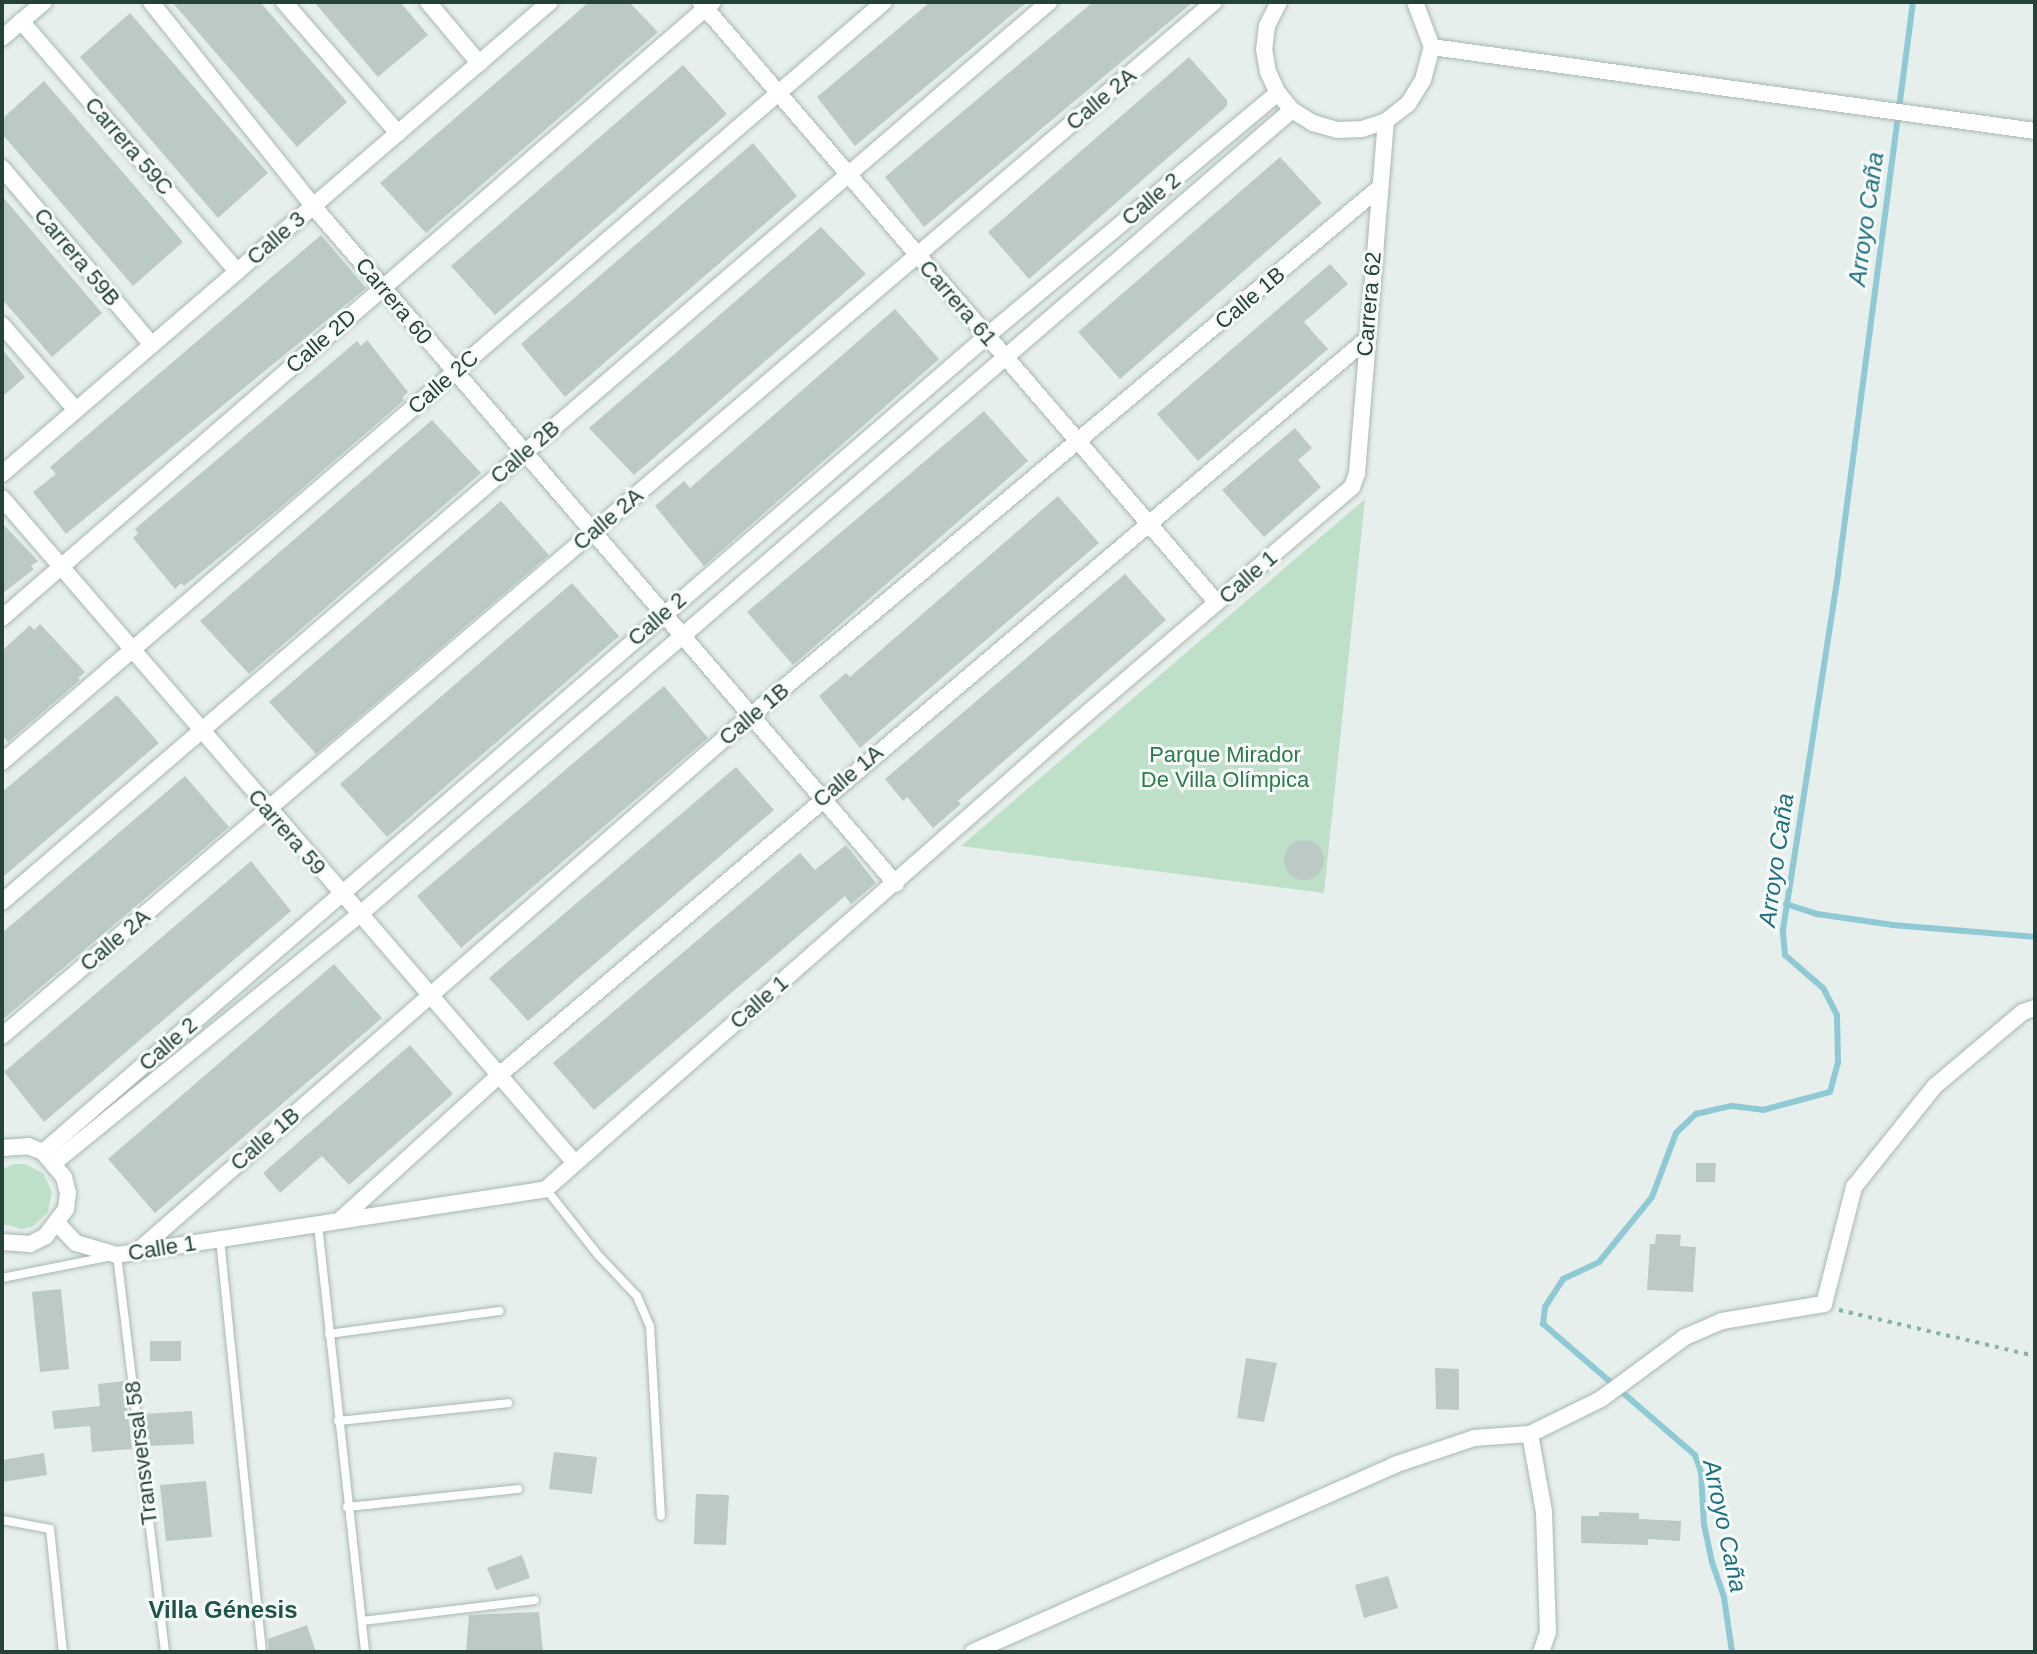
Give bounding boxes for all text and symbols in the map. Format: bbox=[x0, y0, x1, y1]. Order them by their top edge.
street label: Calle 2A bbox=[1061, 62, 1141, 136]
street label: Carrera 59C bbox=[79, 92, 179, 200]
water label: Arroyo Caña bbox=[1842, 150, 1890, 288]
street label: Calle 2 bbox=[1116, 167, 1186, 231]
street label: Carrera 59B bbox=[28, 203, 126, 311]
street label: Calle 3 bbox=[241, 206, 311, 270]
street label: Carrera 62 bbox=[1351, 250, 1387, 358]
street label: Carrera 60 bbox=[350, 252, 438, 350]
street label: Carrera 61 bbox=[914, 255, 1002, 351]
street label: Calle 1B bbox=[1210, 261, 1290, 335]
street label: Calle 2D bbox=[281, 303, 361, 379]
street label: Calle 2C bbox=[403, 344, 483, 420]
street label: Calle 2B bbox=[485, 415, 565, 489]
street label: Calle 2A bbox=[568, 482, 648, 556]
street label: Calle 1 bbox=[1213, 545, 1283, 609]
street label: Calle 2 bbox=[622, 587, 692, 651]
street label: Calle 1B bbox=[714, 677, 794, 751]
street label: Calle 1A bbox=[808, 739, 888, 813]
park label: Parque Mirador De Villa Olímpica bbox=[1141, 741, 1309, 792]
street label: Carrera 59 bbox=[243, 784, 331, 880]
water label: Arroyo Caña bbox=[1752, 791, 1800, 929]
street label: Calle 2A bbox=[75, 903, 155, 977]
street label: Calle 1 bbox=[724, 970, 794, 1034]
street label: Calle 2 bbox=[133, 1012, 203, 1076]
street label: Calle 1B bbox=[225, 1102, 305, 1176]
street label: Calle 1 bbox=[126, 1230, 198, 1266]
street label: Transversal 58 bbox=[119, 1380, 163, 1526]
water label: Arroyo Caña bbox=[1697, 1457, 1753, 1595]
district label: Villa Génesis bbox=[149, 1596, 297, 1624]

